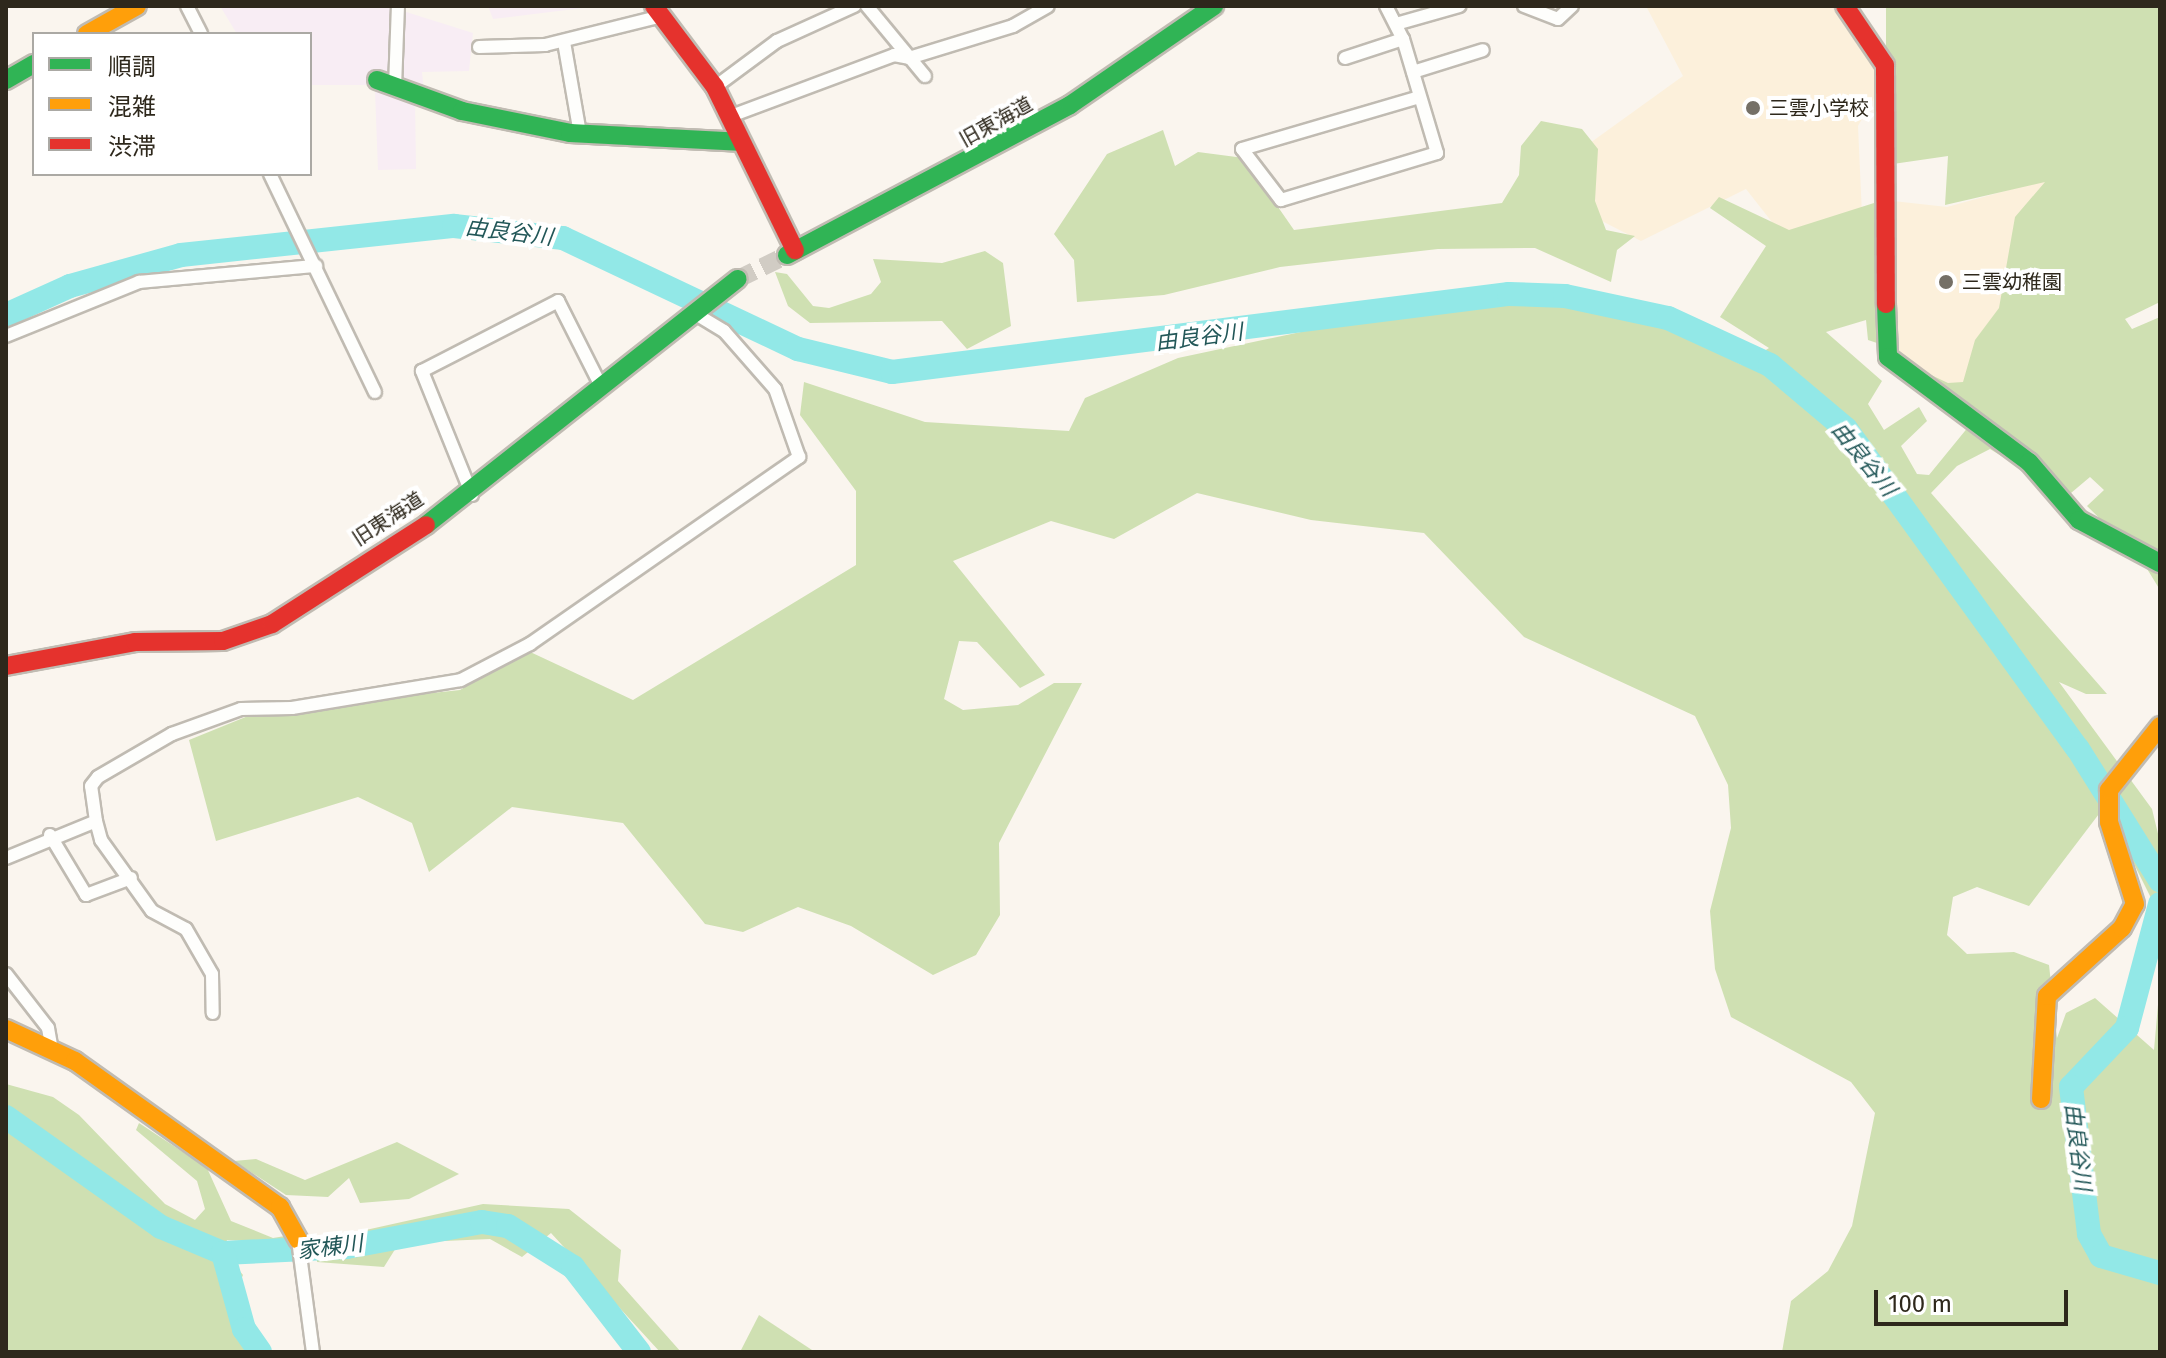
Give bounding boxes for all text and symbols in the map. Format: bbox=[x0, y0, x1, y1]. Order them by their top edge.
legend bbox=[32, 32, 312, 176]
text: 順調 bbox=[108, 53, 156, 81]
street label: 旧東海道 bbox=[955, 92, 1037, 152]
text: 混雑 bbox=[108, 93, 156, 121]
place label: 三雲小学校 bbox=[1769, 96, 1869, 120]
marker: 三雲小学校 bbox=[1744, 99, 1762, 117]
text: 渋滞 bbox=[108, 133, 156, 161]
water label: 由良谷川 bbox=[464, 214, 554, 250]
place label: 三雲幼稚園 bbox=[1962, 270, 2062, 294]
marker: 三雲幼稚園 bbox=[1937, 273, 1955, 291]
water label: 由良谷川 bbox=[1154, 319, 1244, 355]
water label: 由良谷川 bbox=[1826, 416, 1902, 502]
street label: 旧東海道 bbox=[348, 487, 428, 551]
water label: 由良谷川 bbox=[2060, 1102, 2096, 1192]
water label: 家棟川 bbox=[296, 1230, 364, 1264]
scale bar bbox=[1878, 1274, 2072, 1324]
text: 100 m bbox=[1888, 1290, 1952, 1318]

